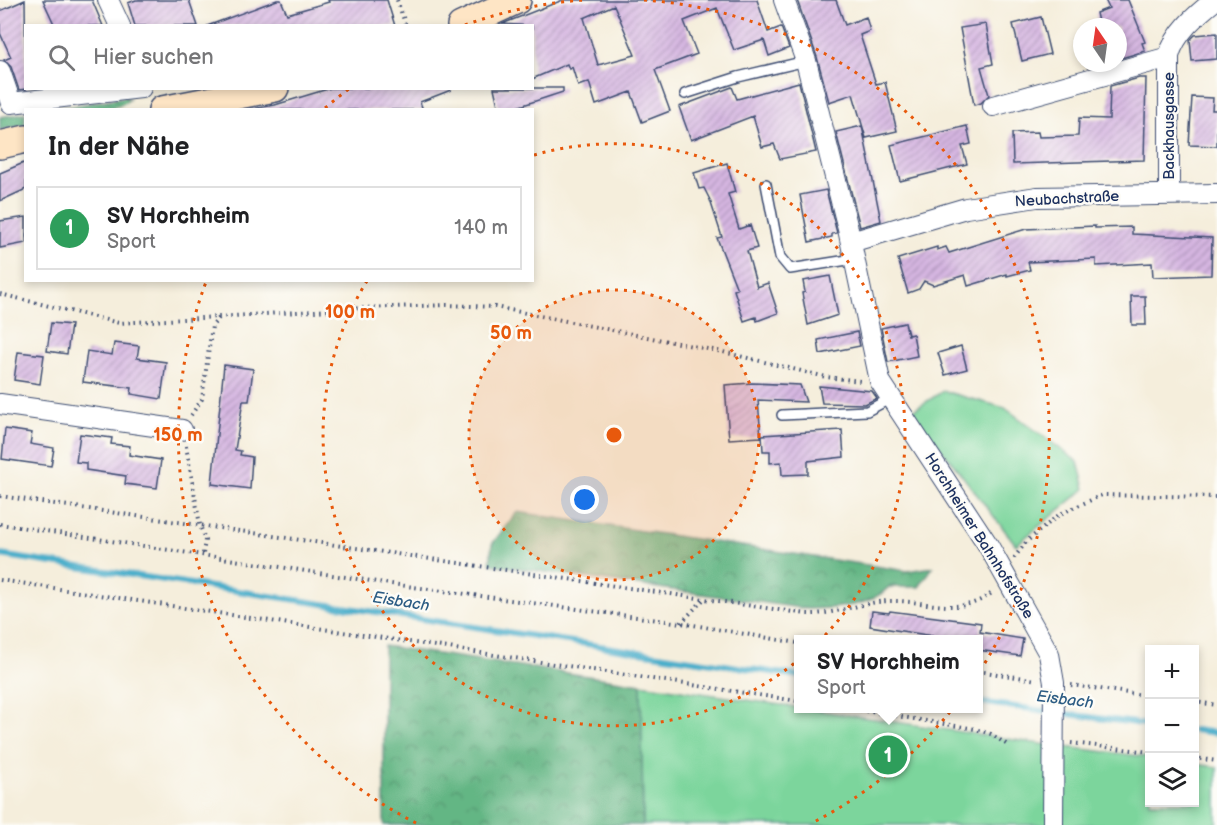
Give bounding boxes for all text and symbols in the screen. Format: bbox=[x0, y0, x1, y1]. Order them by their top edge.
north arrow bbox=[1073, 18, 1127, 72]
search box bbox=[24, 24, 534, 90]
icon: search bbox=[45, 41, 78, 74]
text: Hier suchen bbox=[93, 44, 214, 71]
street label: Backhausgasse bbox=[1160, 72, 1179, 180]
text: In der Nähe bbox=[48, 132, 190, 163]
street label: Neubachstraße bbox=[1014, 187, 1120, 211]
text: SV Horchheim bbox=[107, 203, 250, 230]
text: 1 bbox=[65, 216, 74, 240]
text: 140 m bbox=[454, 216, 508, 240]
text: Sport bbox=[107, 230, 156, 254]
text: 100 m bbox=[325, 302, 375, 323]
text: 50 m bbox=[490, 323, 532, 344]
text: 150 m bbox=[153, 425, 203, 446]
centre of rings bbox=[604, 425, 624, 445]
street label: Horchheimer Bahnhofstraße bbox=[920, 450, 1038, 622]
your location bbox=[570, 485, 599, 514]
water label: Eisbach bbox=[371, 588, 431, 616]
popup bbox=[794, 635, 983, 713]
map controls bbox=[1145, 645, 1199, 807]
button: + bbox=[1145, 645, 1199, 699]
text: SV Horchheim bbox=[817, 649, 960, 676]
text: Sport bbox=[817, 676, 866, 700]
water label: Eisbach bbox=[1035, 687, 1095, 713]
button: − bbox=[1145, 699, 1199, 753]
pin: 1 bbox=[868, 732, 908, 777]
button: layers bbox=[1145, 753, 1199, 807]

